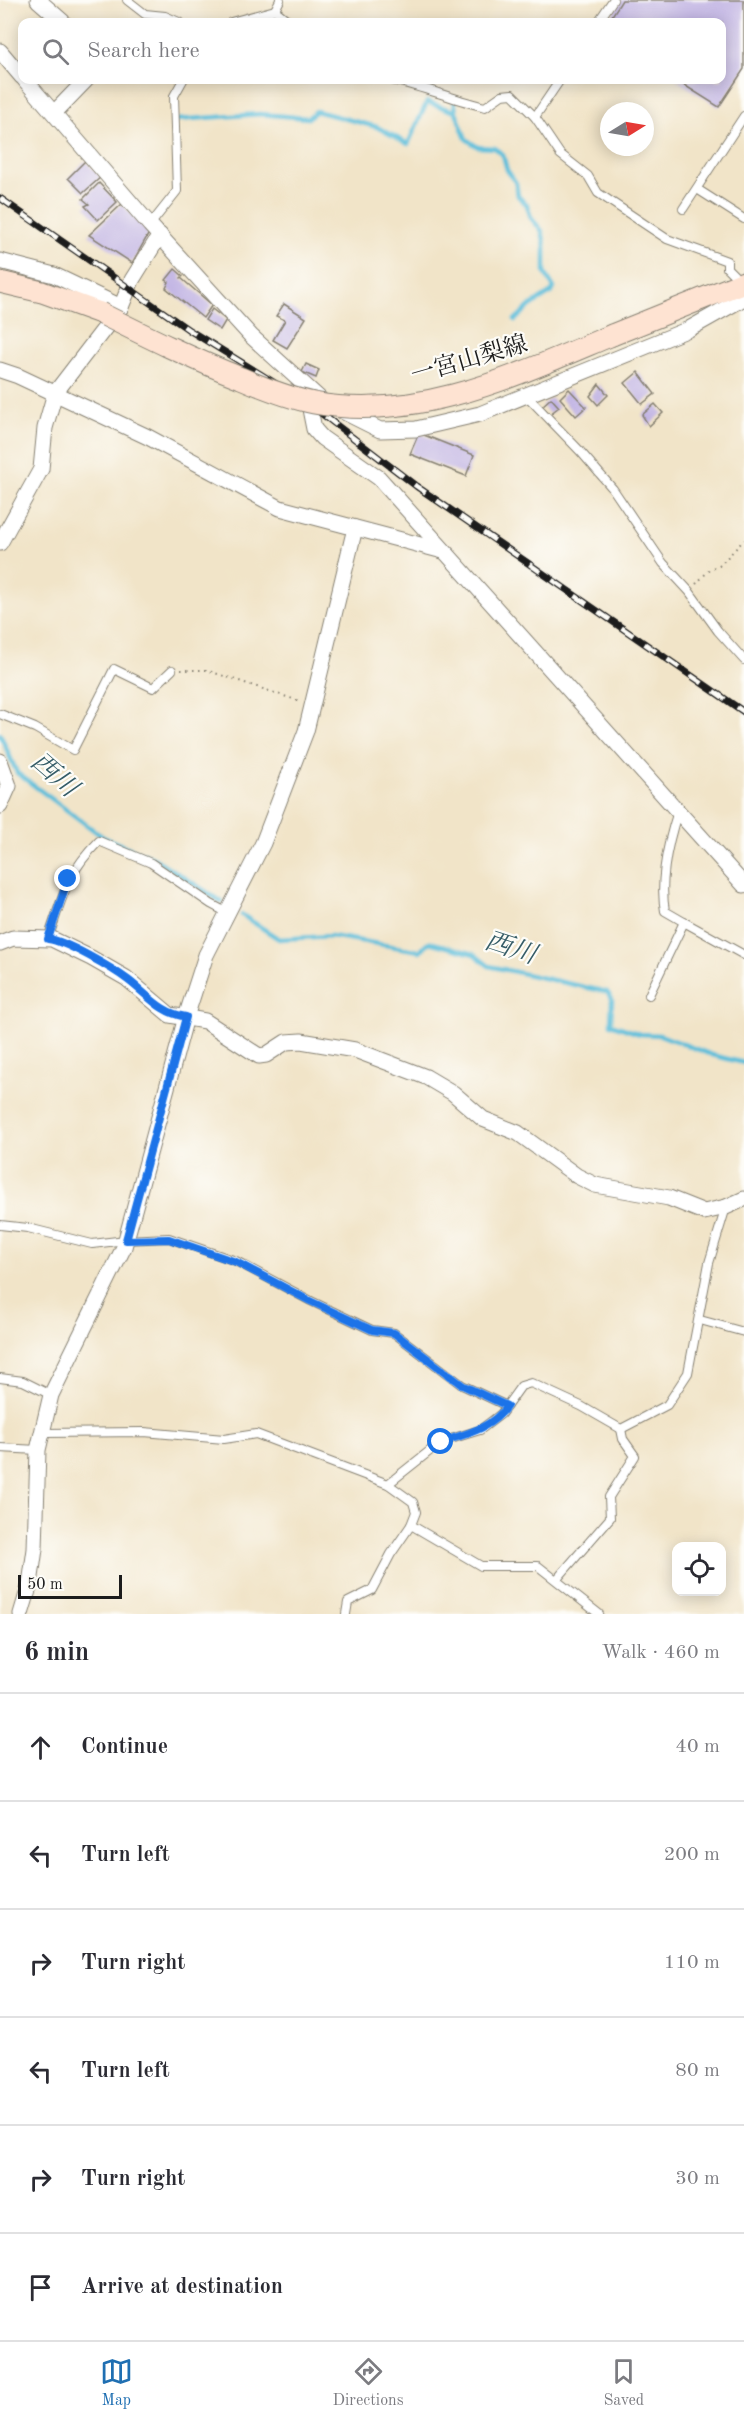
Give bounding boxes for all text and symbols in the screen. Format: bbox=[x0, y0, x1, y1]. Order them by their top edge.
search box bbox=[18, 18, 726, 84]
icon: search bbox=[39, 35, 72, 68]
text: Search here bbox=[87, 40, 200, 62]
north arrow bbox=[600, 102, 654, 156]
street label: 一宮山梨線 bbox=[408, 330, 531, 389]
water label: 西川 bbox=[26, 747, 85, 804]
route end bbox=[54, 865, 80, 891]
water label: 西川 bbox=[482, 927, 543, 970]
route start bbox=[427, 1428, 453, 1454]
map controls bbox=[672, 1542, 726, 1596]
button: locate bbox=[672, 1542, 726, 1596]
scale bar bbox=[18, 1572, 122, 1600]
text: 50 m bbox=[27, 1577, 63, 1593]
text: 6 min bbox=[24, 1640, 89, 1666]
text: Walk · 460 m bbox=[601, 1643, 720, 1663]
icon: ahead bbox=[24, 1731, 57, 1764]
text: Continue bbox=[81, 1736, 168, 1758]
text: 40 m bbox=[675, 1737, 720, 1757]
icon: left bbox=[24, 1839, 57, 1872]
text: Turn left bbox=[81, 1844, 170, 1866]
text: 200 m bbox=[664, 1845, 720, 1865]
icon: right bbox=[24, 1947, 57, 1980]
text: Turn right bbox=[81, 1952, 185, 1974]
text: 110 m bbox=[664, 1953, 720, 1973]
icon: left bbox=[24, 2055, 57, 2088]
text: Turn left bbox=[81, 2060, 170, 2082]
text: 80 m bbox=[675, 2061, 720, 2081]
icon: right bbox=[24, 2163, 57, 2196]
text: Turn right bbox=[81, 2168, 185, 2190]
text: 30 m bbox=[675, 2169, 720, 2189]
icon: arrive bbox=[24, 2271, 57, 2304]
text: Arrive at destination bbox=[81, 2276, 283, 2298]
tab: Map bbox=[100, 2355, 133, 2411]
tab: Directions bbox=[333, 2355, 404, 2411]
tab: Saved bbox=[603, 2355, 644, 2411]

